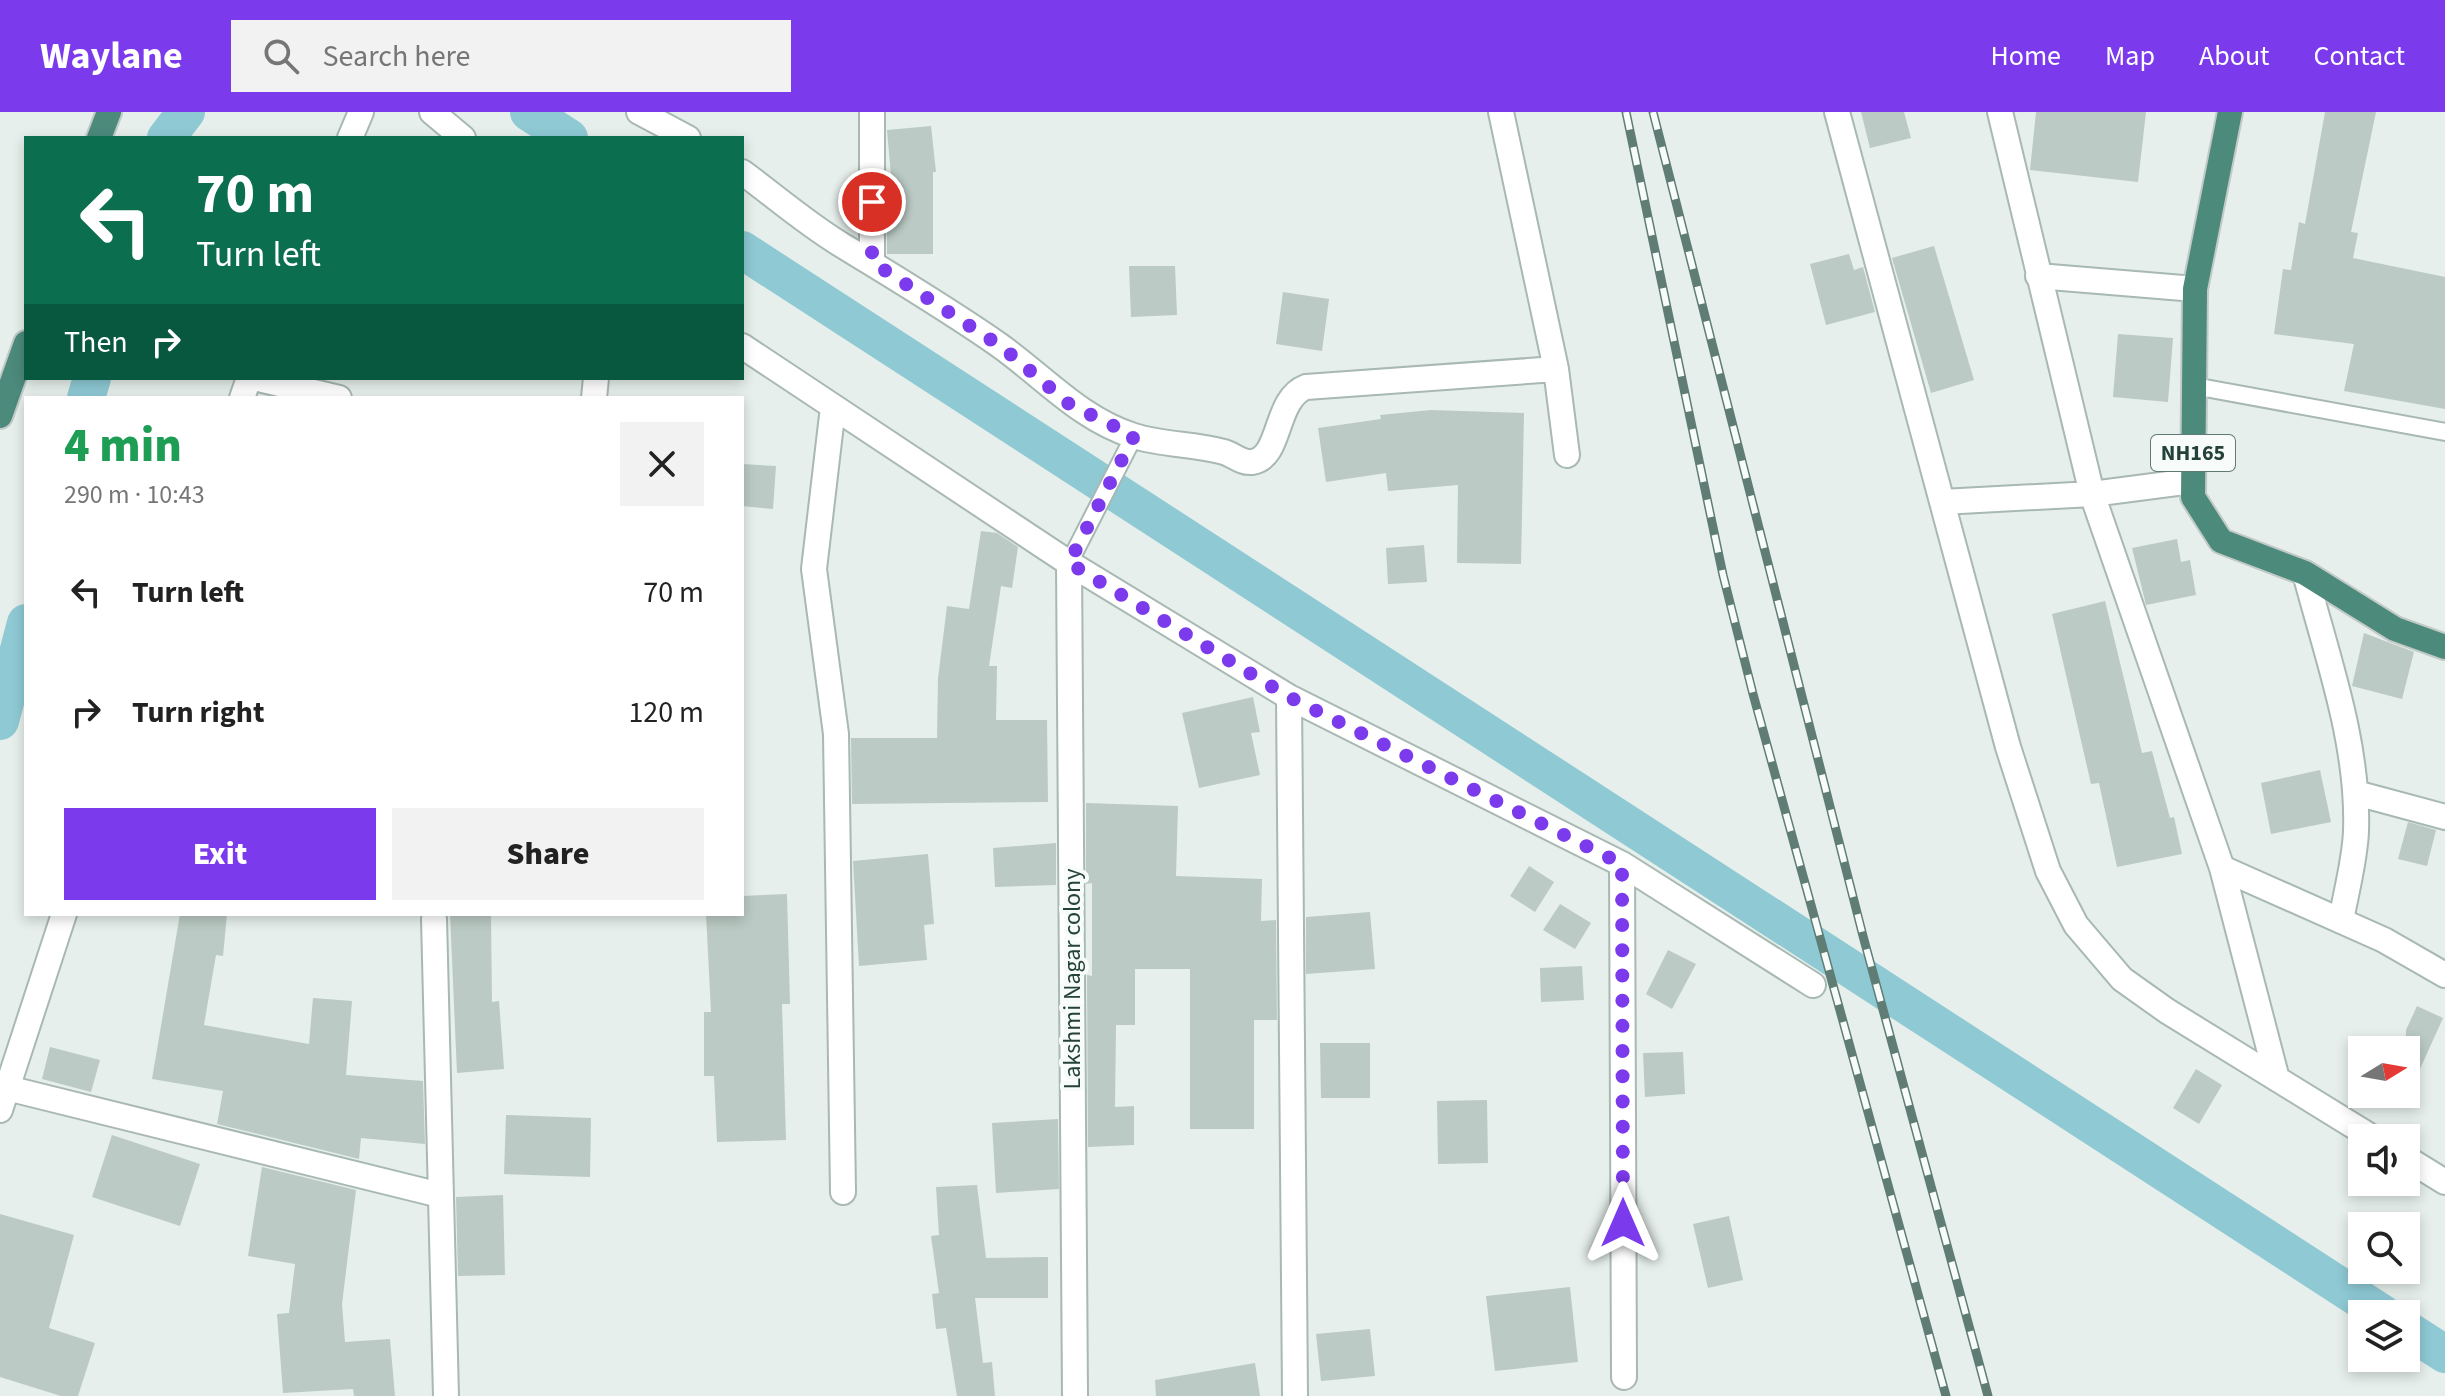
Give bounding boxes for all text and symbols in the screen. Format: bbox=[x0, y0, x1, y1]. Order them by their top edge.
search box bbox=[231, 20, 791, 92]
text: Waylane bbox=[40, 29, 183, 83]
icon: search bbox=[259, 34, 303, 78]
text: Search here bbox=[323, 35, 471, 78]
text: Home bbox=[1990, 36, 2061, 76]
text: Map bbox=[2105, 36, 2155, 76]
text: About bbox=[2199, 36, 2270, 76]
text: Contact bbox=[2314, 36, 2405, 76]
text: 70 m bbox=[196, 155, 314, 234]
icon: left bbox=[64, 168, 168, 272]
pin bbox=[838, 168, 906, 236]
icon: arrive bbox=[850, 180, 894, 224]
text: Turn left bbox=[196, 229, 321, 280]
icon: right bbox=[144, 320, 188, 364]
text: Then bbox=[64, 321, 128, 364]
text: 4 min bbox=[64, 412, 182, 480]
button: close bbox=[620, 422, 704, 506]
road number: NH165 bbox=[2151, 435, 2235, 471]
text: 290 m · 10:43 bbox=[64, 476, 205, 513]
icon: left bbox=[64, 570, 108, 614]
text: Turn left bbox=[132, 571, 244, 614]
text: 70 m bbox=[643, 571, 704, 614]
icon: right bbox=[64, 690, 108, 734]
text: Turn right bbox=[132, 691, 264, 734]
text: 120 m bbox=[628, 691, 704, 734]
button: Exit bbox=[64, 808, 376, 900]
button: Share bbox=[392, 808, 704, 900]
street label: Lakshmi Nagar colony bbox=[1055, 869, 1090, 1089]
north arrow bbox=[2348, 1036, 2420, 1108]
map controls bbox=[2348, 1036, 2420, 1372]
button: sound bbox=[2348, 1124, 2420, 1196]
position arrow bbox=[1581, 1181, 1665, 1265]
button: search bbox=[2348, 1212, 2420, 1284]
button: layers bbox=[2348, 1300, 2420, 1372]

